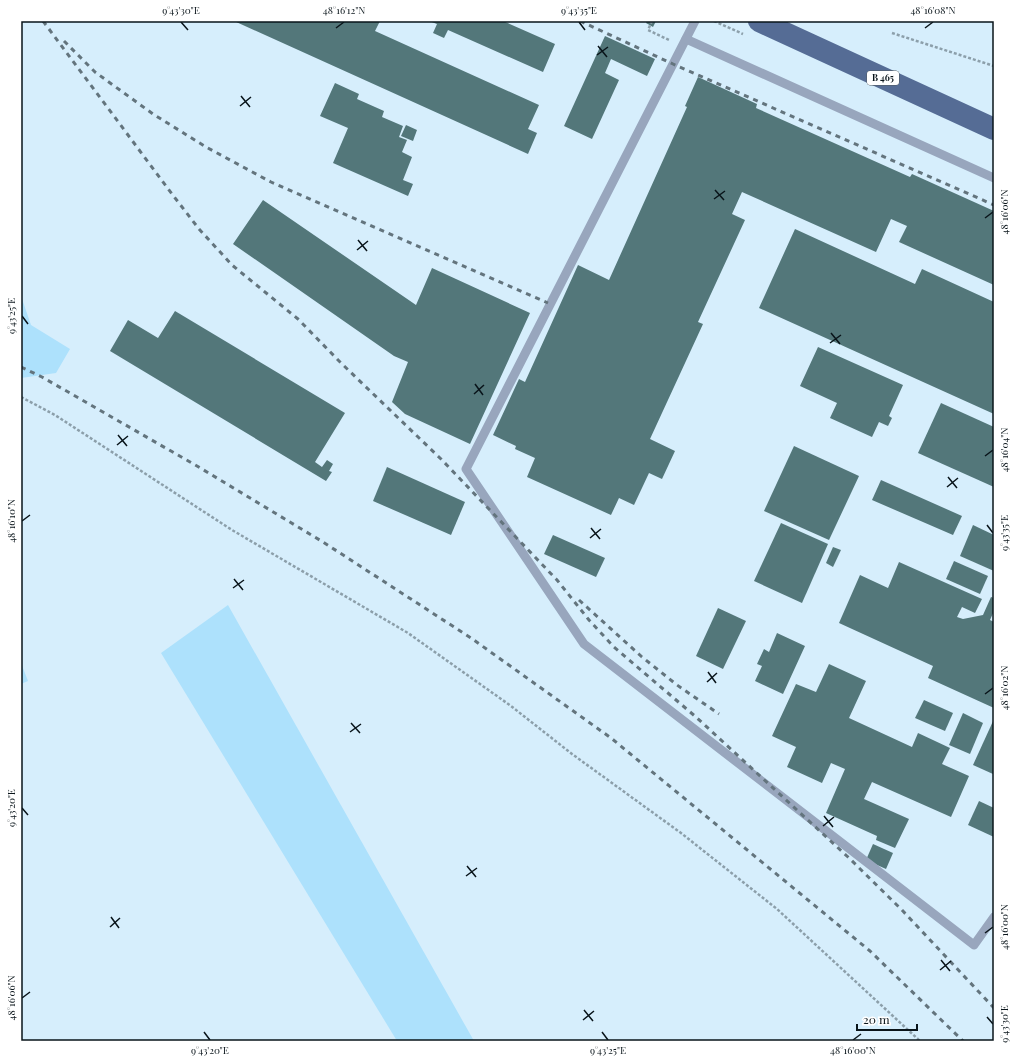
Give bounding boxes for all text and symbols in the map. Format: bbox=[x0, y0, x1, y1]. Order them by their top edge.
text: 9°43'30"E bbox=[162, 3, 200, 17]
text: 48°16'12"N bbox=[323, 3, 365, 17]
text: 9°43'35"E bbox=[561, 3, 597, 17]
text: 48°16'08"N bbox=[910, 3, 956, 17]
road number: B 465 bbox=[867, 71, 899, 85]
text: 48°16'06"N bbox=[997, 190, 1011, 235]
text: 9°43'25"E bbox=[4, 298, 18, 334]
text: 48°16'04"N bbox=[997, 428, 1011, 472]
text: 48°16'10"N bbox=[4, 499, 18, 543]
text: 9°43'35"E bbox=[997, 515, 1011, 551]
text: 48°16'02"N bbox=[997, 666, 1011, 710]
text: 9°43'20"E bbox=[4, 789, 18, 827]
text: 48°16'00"N bbox=[997, 904, 1011, 950]
text: 48°16'06"N bbox=[4, 976, 18, 1021]
text: 9°43'30"E bbox=[997, 1005, 1011, 1043]
scale bar bbox=[857, 1006, 917, 1032]
text: 20 m bbox=[863, 1011, 890, 1027]
text: 9°43'20"E bbox=[191, 1043, 229, 1057]
text: 9°43'25"E bbox=[590, 1043, 626, 1057]
text: 48°16'00"N bbox=[830, 1043, 876, 1057]

